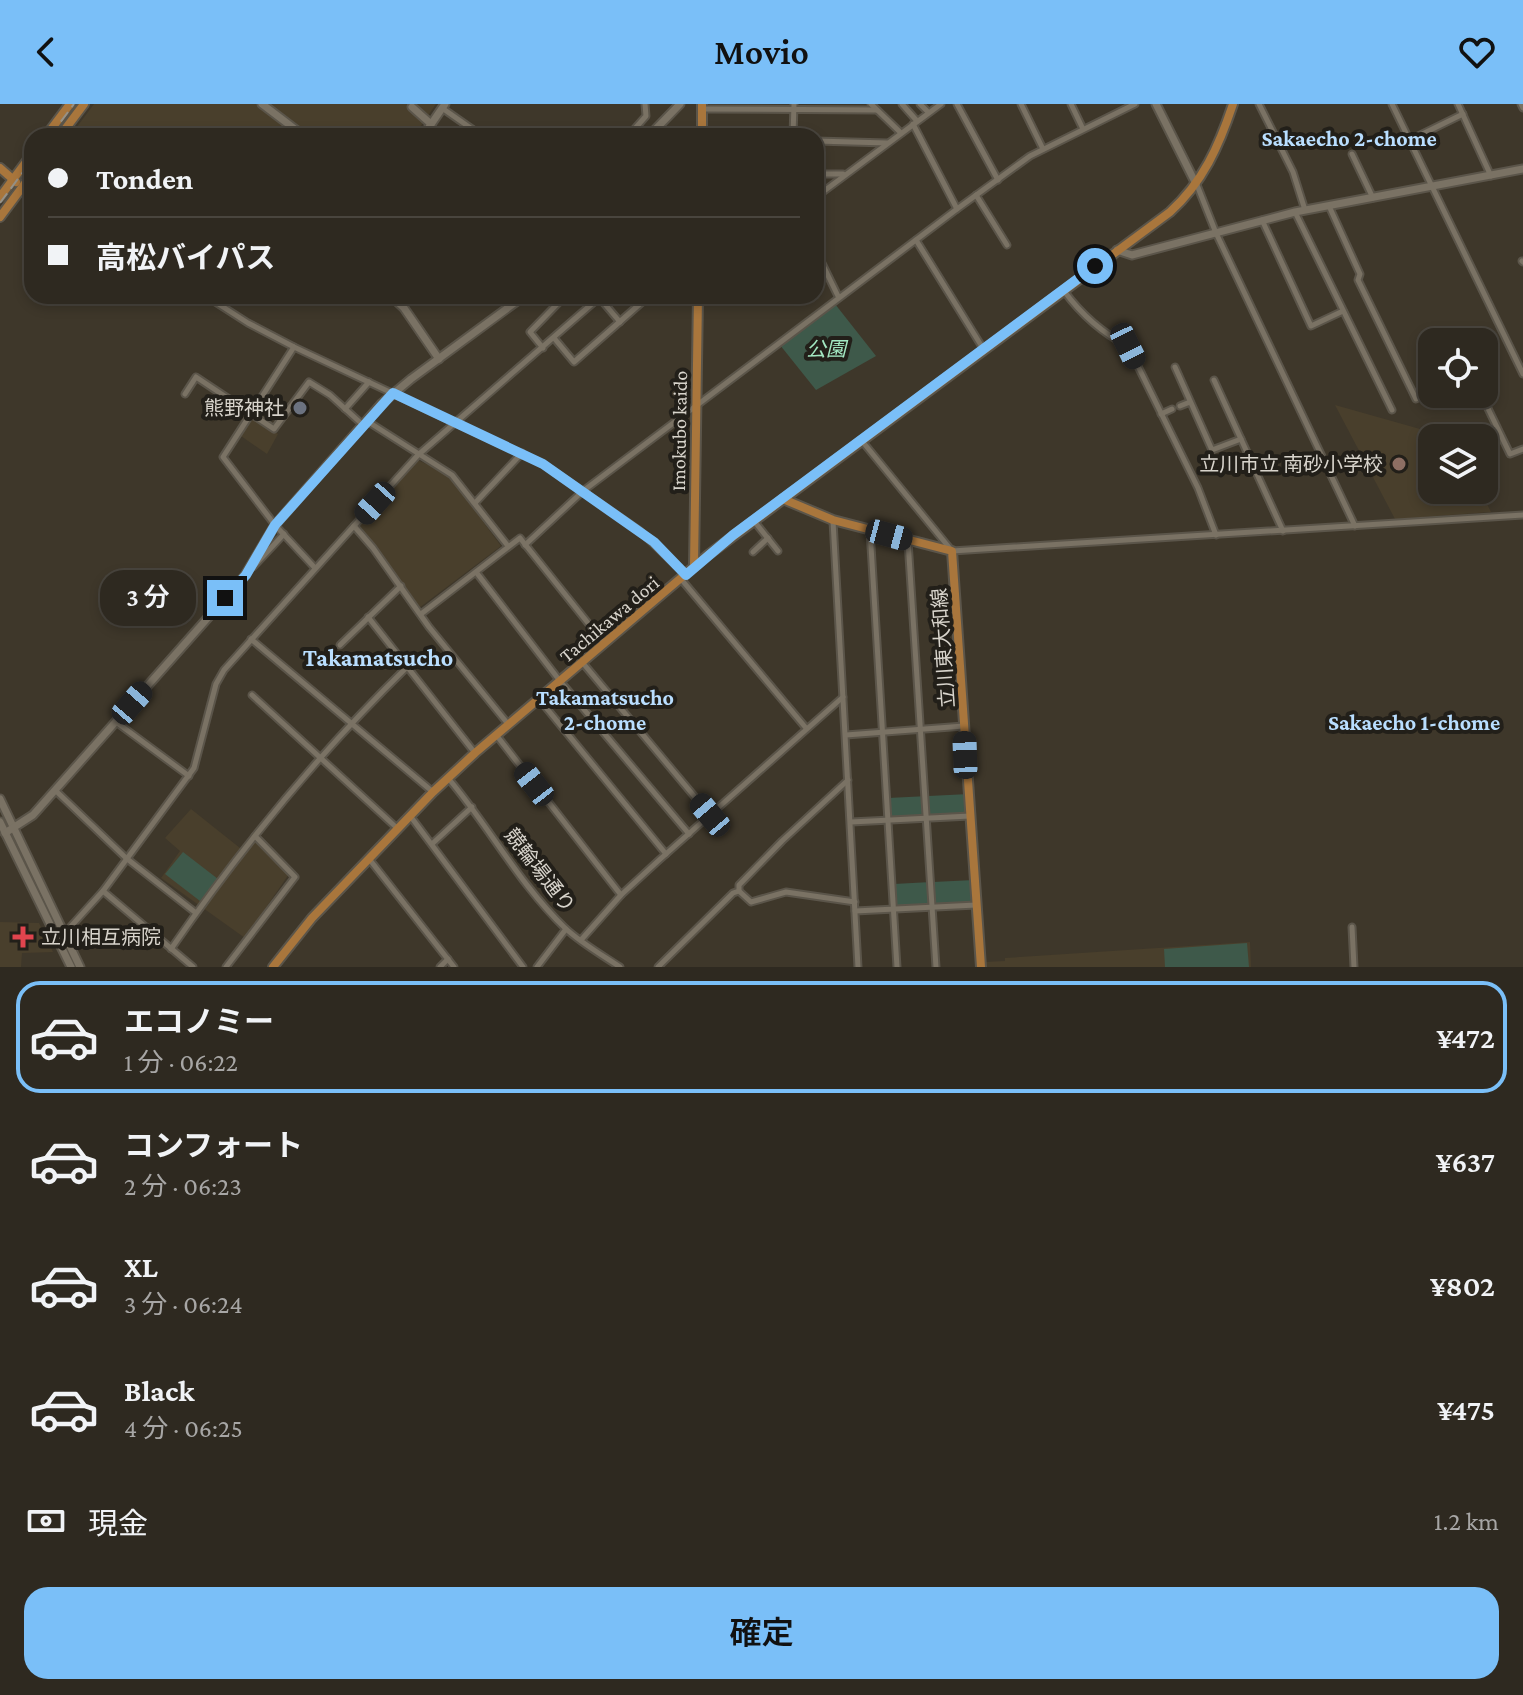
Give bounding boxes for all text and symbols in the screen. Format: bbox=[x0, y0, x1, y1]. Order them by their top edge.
icon: back bbox=[24, 30, 68, 74]
icon: heart bbox=[1455, 30, 1499, 74]
text: Movio bbox=[714, 32, 809, 72]
district label: Sakaecho 2-chome bbox=[1261, 126, 1437, 151]
text: Tonden bbox=[96, 162, 193, 195]
text: 高松バイパス bbox=[96, 241, 275, 274]
route start bbox=[1077, 248, 1113, 284]
car bbox=[1107, 319, 1149, 373]
map controls bbox=[1418, 328, 1498, 504]
button: locate bbox=[1418, 328, 1498, 408]
park label: 公園 bbox=[806, 338, 849, 360]
street label: Imokubo kaido bbox=[667, 371, 691, 491]
place label: 熊野神社 bbox=[204, 397, 284, 419]
marker: 熊野神社 bbox=[291, 399, 309, 417]
button: layers bbox=[1418, 424, 1498, 504]
place label: 立川市立 南砂小学校 bbox=[1199, 453, 1383, 475]
marker: 立川市立 南砂小学校 bbox=[1390, 455, 1408, 473]
car bbox=[350, 477, 400, 529]
car bbox=[863, 517, 915, 553]
callout: 3 分 bbox=[101, 570, 197, 626]
street label: Tachikawa dori bbox=[555, 571, 663, 667]
route end bbox=[207, 580, 243, 616]
text: 3 分 bbox=[126, 583, 170, 612]
street label: 立川東大和線 bbox=[928, 587, 958, 709]
district label: Takamatsucho bbox=[303, 644, 453, 671]
car bbox=[107, 677, 157, 729]
district label: Takamatsucho 2-chome bbox=[536, 685, 674, 735]
district label: Sakaecho 1-chome bbox=[1328, 710, 1500, 735]
car bbox=[952, 731, 978, 779]
car bbox=[510, 758, 558, 810]
car bbox=[685, 789, 735, 841]
street label: 競輪場通り bbox=[501, 824, 579, 916]
marker: 立川相互病院 bbox=[12, 926, 34, 948]
place label: 立川相互病院 bbox=[41, 926, 161, 948]
icon: car bbox=[28, 1001, 100, 1073]
text: エコノミー bbox=[124, 1005, 274, 1038]
text: ¥472 bbox=[1437, 1021, 1495, 1054]
text: 1 分 · 06:22 bbox=[124, 1048, 238, 1077]
icon: car bbox=[28, 1125, 100, 1197]
text: コンフォート bbox=[124, 1129, 303, 1162]
text: ¥637 bbox=[1436, 1145, 1495, 1178]
text: 2 分 · 06:23 bbox=[124, 1172, 242, 1201]
icon: car bbox=[28, 1249, 100, 1321]
text: XL bbox=[124, 1250, 158, 1283]
text: ¥802 bbox=[1430, 1269, 1495, 1302]
text: 3 分 · 06:24 bbox=[124, 1290, 243, 1319]
icon: car bbox=[28, 1373, 100, 1445]
text: Black bbox=[124, 1374, 195, 1407]
text: ¥475 bbox=[1437, 1393, 1495, 1426]
text: 4 分 · 06:25 bbox=[124, 1414, 243, 1443]
icon: cash bbox=[24, 1499, 68, 1543]
text: 現金 bbox=[88, 1507, 148, 1540]
text: 1.2 km bbox=[1434, 1507, 1499, 1536]
button: 確定 bbox=[24, 1587, 1499, 1679]

